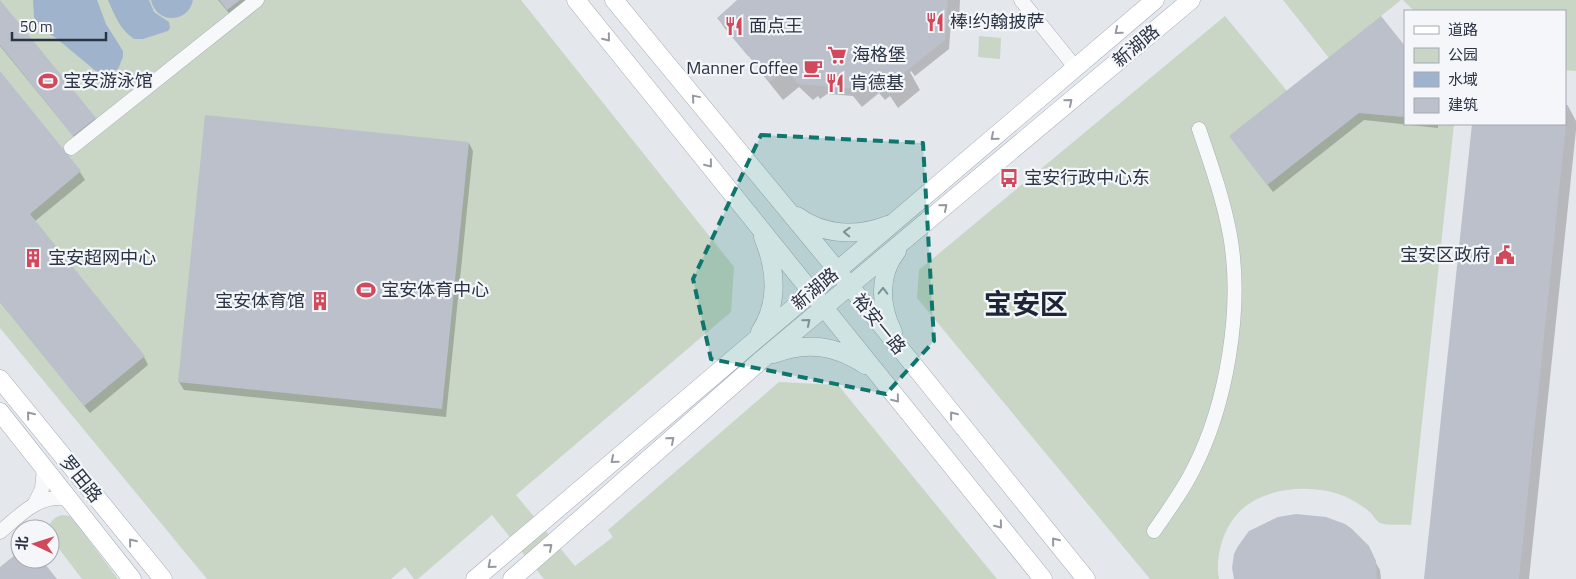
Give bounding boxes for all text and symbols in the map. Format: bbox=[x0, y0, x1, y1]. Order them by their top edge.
place label: 棒!约翰披萨 bbox=[950, 8, 1044, 35]
scale bar bbox=[12, 10, 106, 42]
legend bbox=[1404, 10, 1566, 125]
restaurant icon: 棒!约翰披萨 bbox=[924, 11, 946, 33]
place label: 面点王 bbox=[749, 12, 803, 39]
text: 50 m bbox=[20, 15, 53, 38]
restaurant icon: 面点王 bbox=[723, 15, 745, 37]
street label: 新湖路 bbox=[1106, 18, 1165, 73]
text: 道路 bbox=[1448, 18, 1478, 41]
one-way arrow bbox=[1114, 26, 1123, 35]
one-way arrow bbox=[601, 32, 609, 41]
place label: 海格堡 bbox=[852, 41, 906, 68]
text: 公园 bbox=[1448, 43, 1478, 66]
supermarket icon: 海格堡 bbox=[826, 44, 848, 66]
place label: Manner Coffee bbox=[686, 54, 798, 81]
cafe icon: Manner Coffee bbox=[802, 57, 824, 79]
place label: 宝安游泳馆 bbox=[63, 67, 153, 94]
text: 水域 bbox=[1448, 68, 1478, 91]
place label: 肯德基 bbox=[850, 69, 904, 96]
sports icon: 宝安游泳馆 bbox=[37, 70, 59, 92]
restaurant icon: 肯德基 bbox=[824, 72, 846, 94]
text: 建筑 bbox=[1448, 93, 1478, 116]
one-way arrow bbox=[692, 95, 700, 104]
one-way arrow bbox=[1063, 99, 1072, 108]
one-way arrow bbox=[990, 131, 999, 140]
one-way arrow bbox=[703, 158, 711, 167]
place label: 宝安行政中心东 bbox=[1024, 164, 1150, 191]
bus stop icon: 宝安行政中心东 bbox=[998, 167, 1020, 189]
one-way arrow bbox=[939, 203, 948, 212]
one-way arrow bbox=[843, 227, 851, 238]
place label: 宝安区政府 bbox=[1400, 241, 1490, 268]
place label: 宝安超网中心 bbox=[48, 244, 156, 271]
public building icon: 宝安区政府 bbox=[1494, 244, 1516, 266]
building icon: 宝安超网中心 bbox=[22, 247, 44, 269]
street label: 新湖路 bbox=[785, 261, 844, 316]
place label: 宝安体育中心 bbox=[381, 276, 489, 303]
sports icon: 宝安体育中心 bbox=[355, 279, 377, 301]
district label: 宝安区 bbox=[984, 282, 1068, 325]
place label: 宝安体育馆 bbox=[215, 287, 305, 314]
street label: 裕安一路 bbox=[846, 287, 913, 360]
one-way arrow bbox=[878, 287, 888, 294]
building icon: 宝安体育馆 bbox=[309, 290, 331, 312]
one-way arrow bbox=[801, 319, 810, 328]
one-way arrow bbox=[891, 393, 900, 402]
one-way arrow bbox=[27, 412, 35, 421]
one-way arrow bbox=[950, 412, 958, 421]
one-way arrow bbox=[665, 437, 674, 445]
street label: 罗田路 bbox=[54, 449, 109, 508]
one-way arrow bbox=[611, 454, 620, 463]
north arrow bbox=[10, 519, 60, 569]
one-way arrow bbox=[993, 519, 1002, 528]
text: 北 bbox=[11, 535, 32, 551]
one-way arrow bbox=[128, 538, 137, 547]
one-way arrow bbox=[1053, 538, 1061, 547]
one-way arrow bbox=[543, 544, 552, 553]
one-way arrow bbox=[487, 560, 496, 569]

